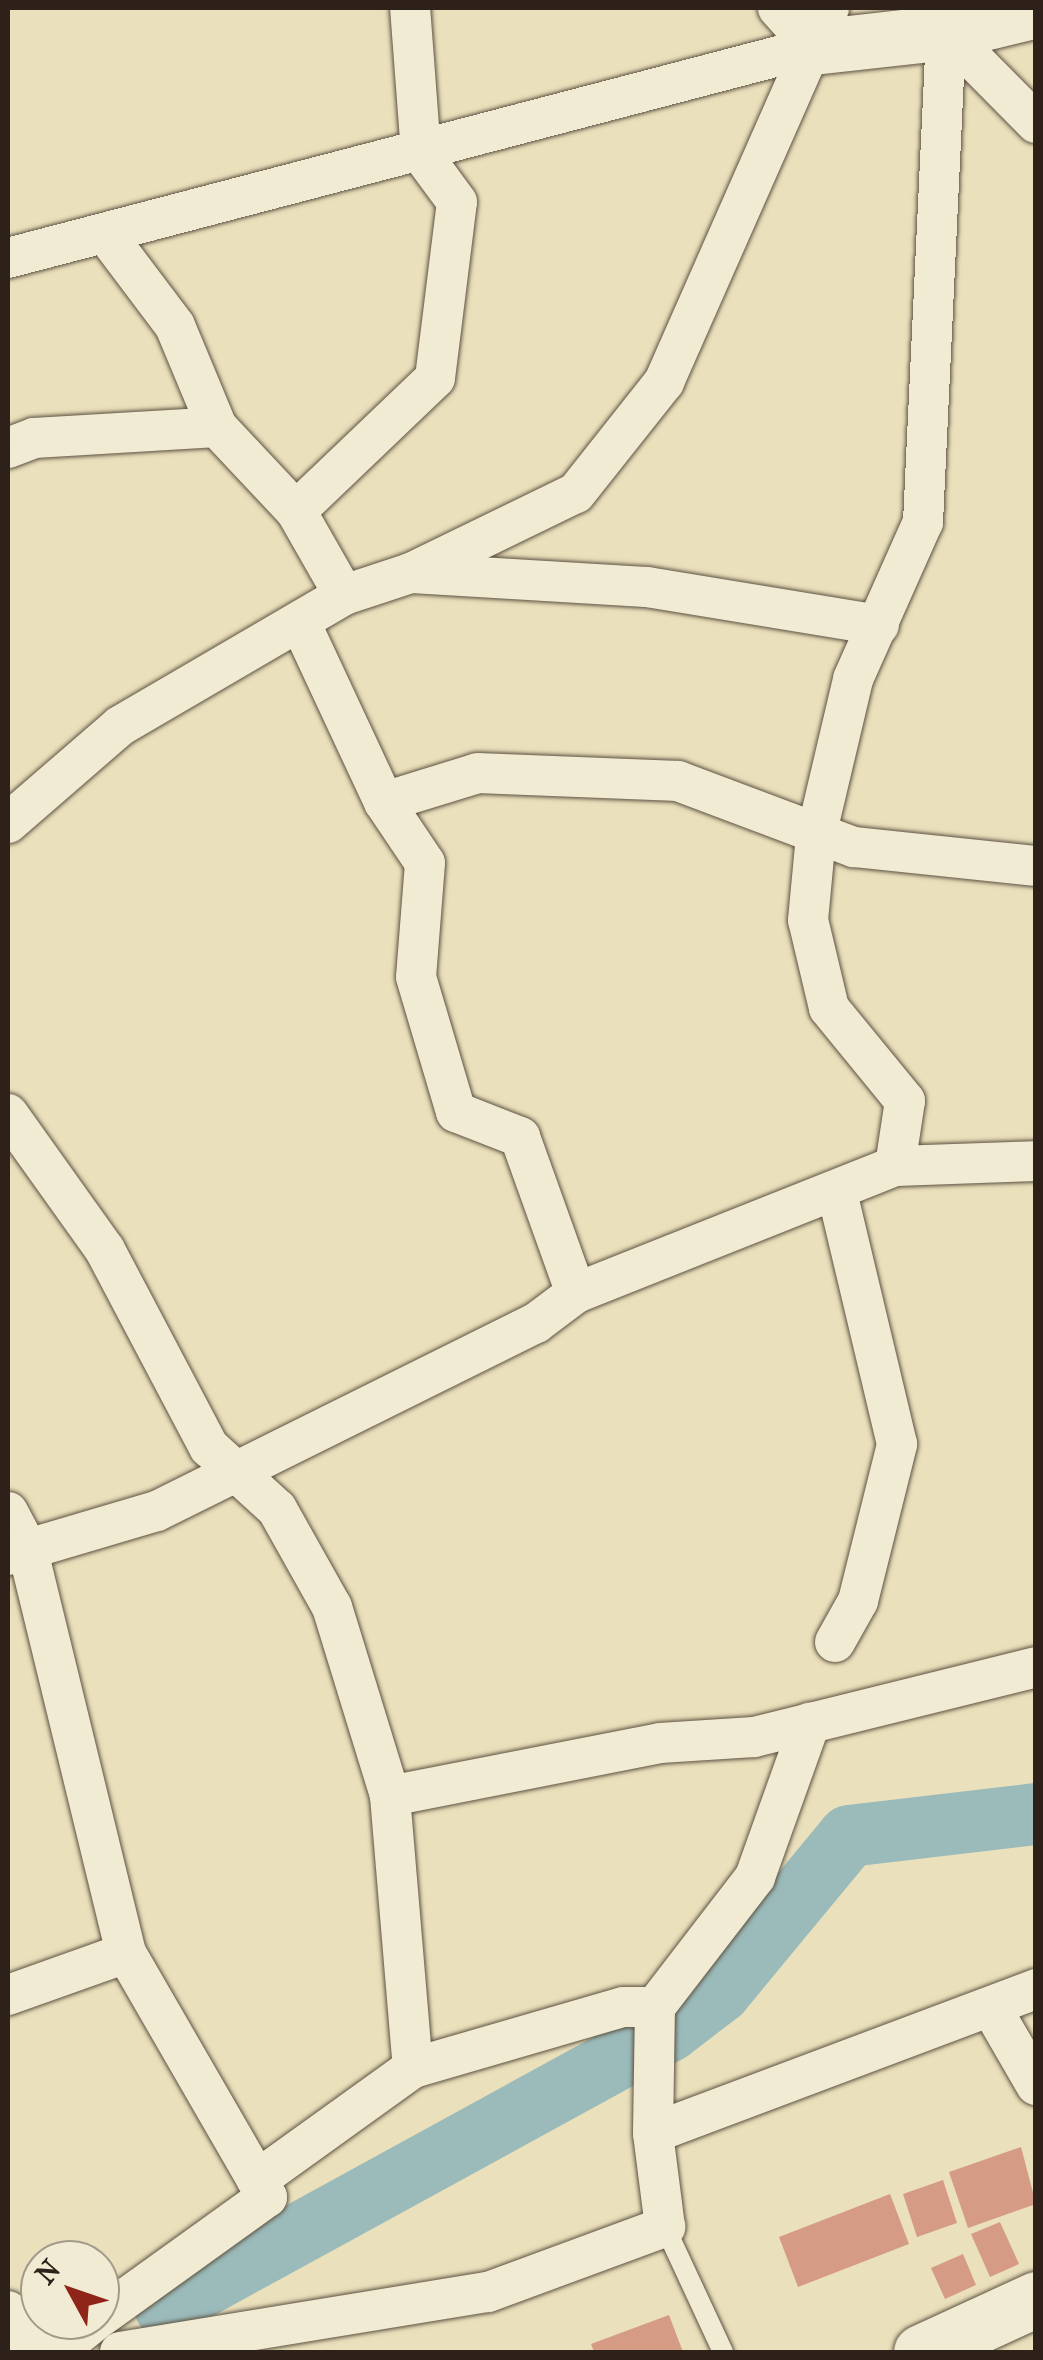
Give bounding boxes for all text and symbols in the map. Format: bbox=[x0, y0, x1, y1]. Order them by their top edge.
north arrow bbox=[20, 2240, 120, 2340]
text: N bbox=[29, 2253, 68, 2290]

